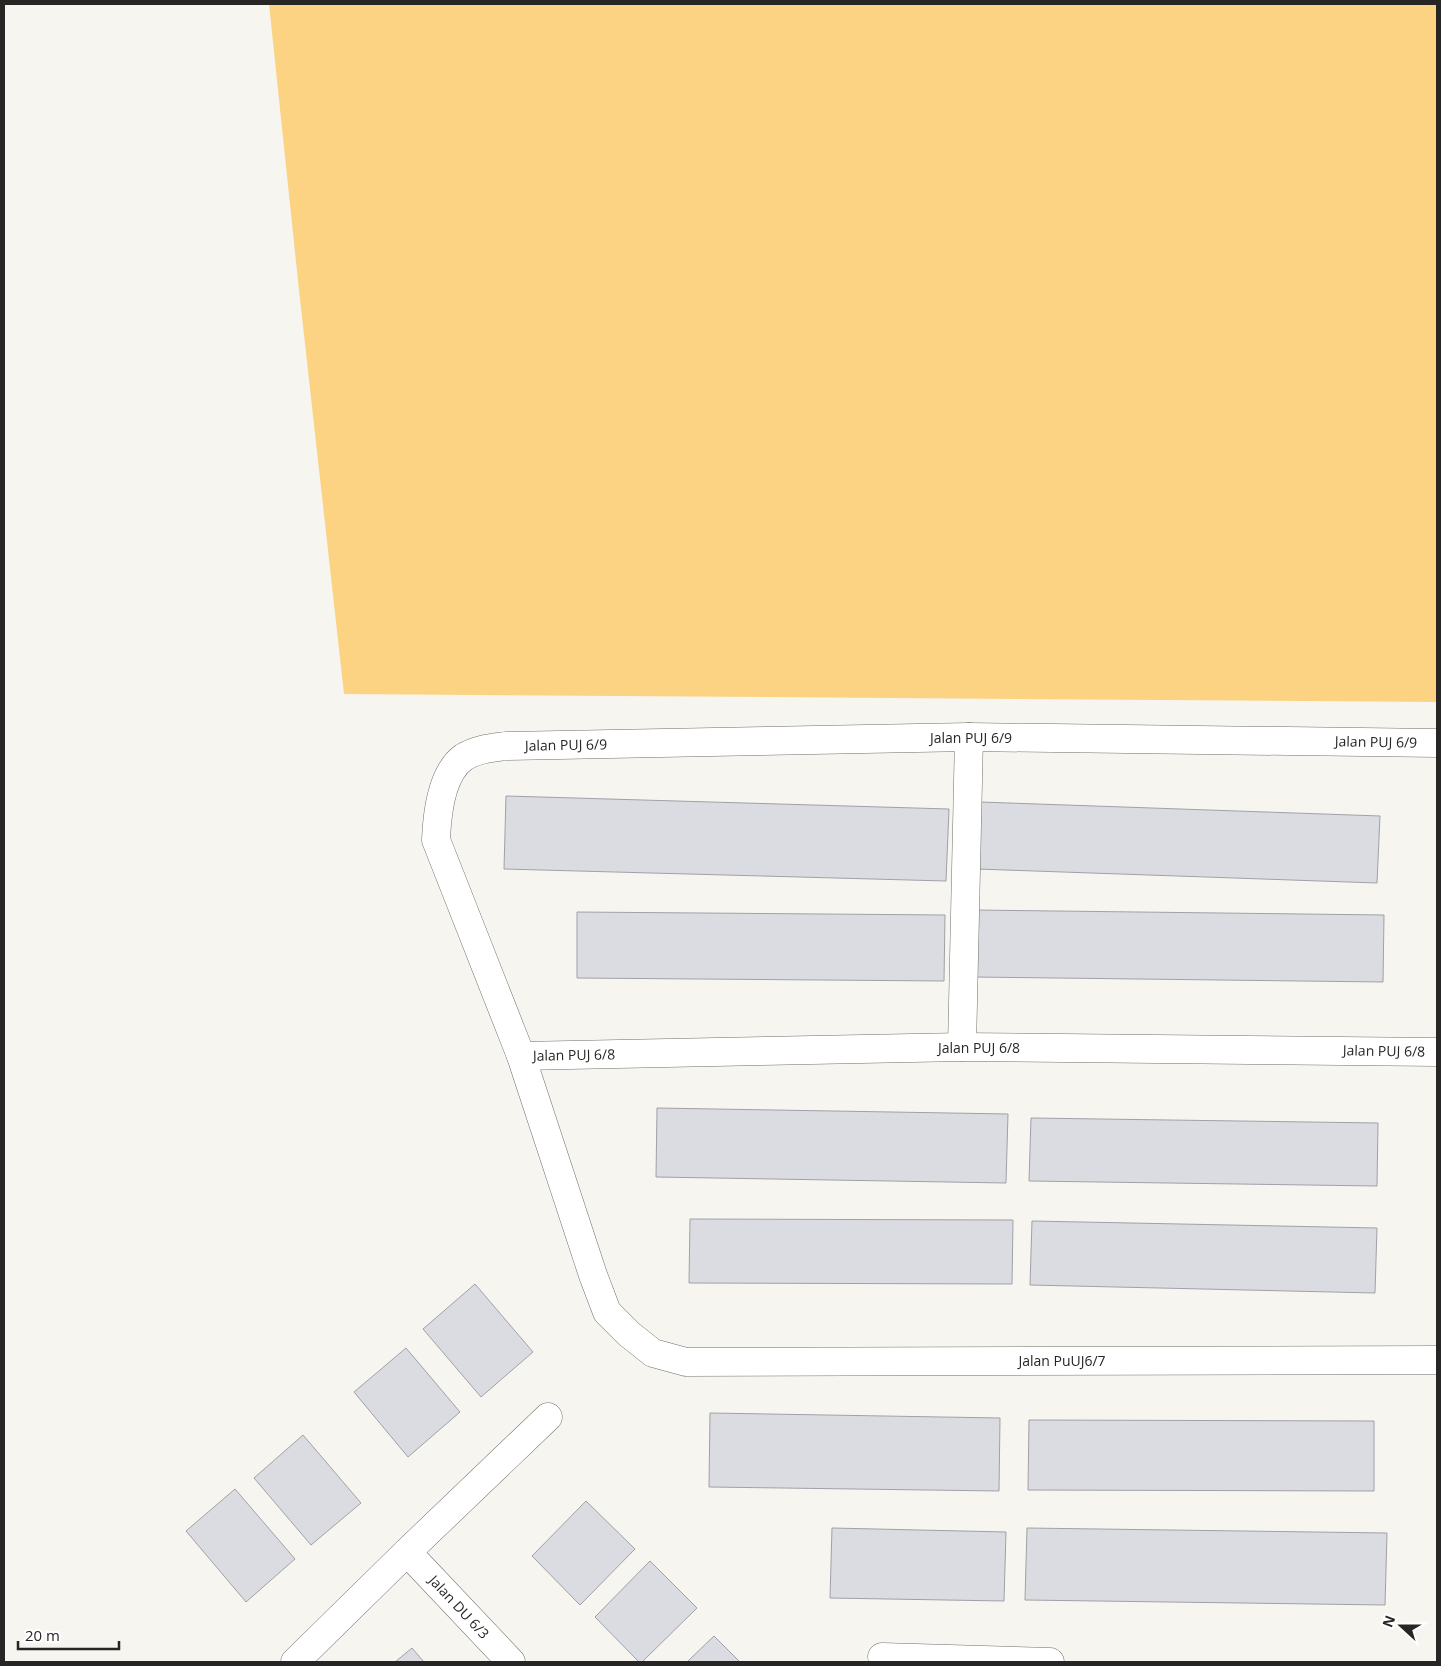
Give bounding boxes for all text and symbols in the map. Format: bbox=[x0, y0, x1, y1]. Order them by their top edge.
street label: Jalan PUJ 6/9 bbox=[928, 728, 1012, 747]
street label: Jalan PUJ 6/9 bbox=[1333, 731, 1417, 752]
street label: Jalan PUJ 6/9 bbox=[523, 734, 607, 755]
street label: Jalan PUJ 6/8 bbox=[936, 1038, 1020, 1057]
street label: Jalan PUJ 6/8 bbox=[1341, 1040, 1425, 1061]
street label: Jalan PUJ 6/8 bbox=[531, 1044, 615, 1065]
street label: Jalan PuUJ6/7 bbox=[1016, 1351, 1106, 1370]
street label: Jalan DU 6/3 bbox=[424, 1569, 494, 1642]
north arrow bbox=[1376, 1601, 1426, 1651]
text: N bbox=[1377, 1612, 1399, 1630]
scale bar bbox=[18, 1618, 119, 1650]
text: 20 m bbox=[25, 1625, 60, 1645]

